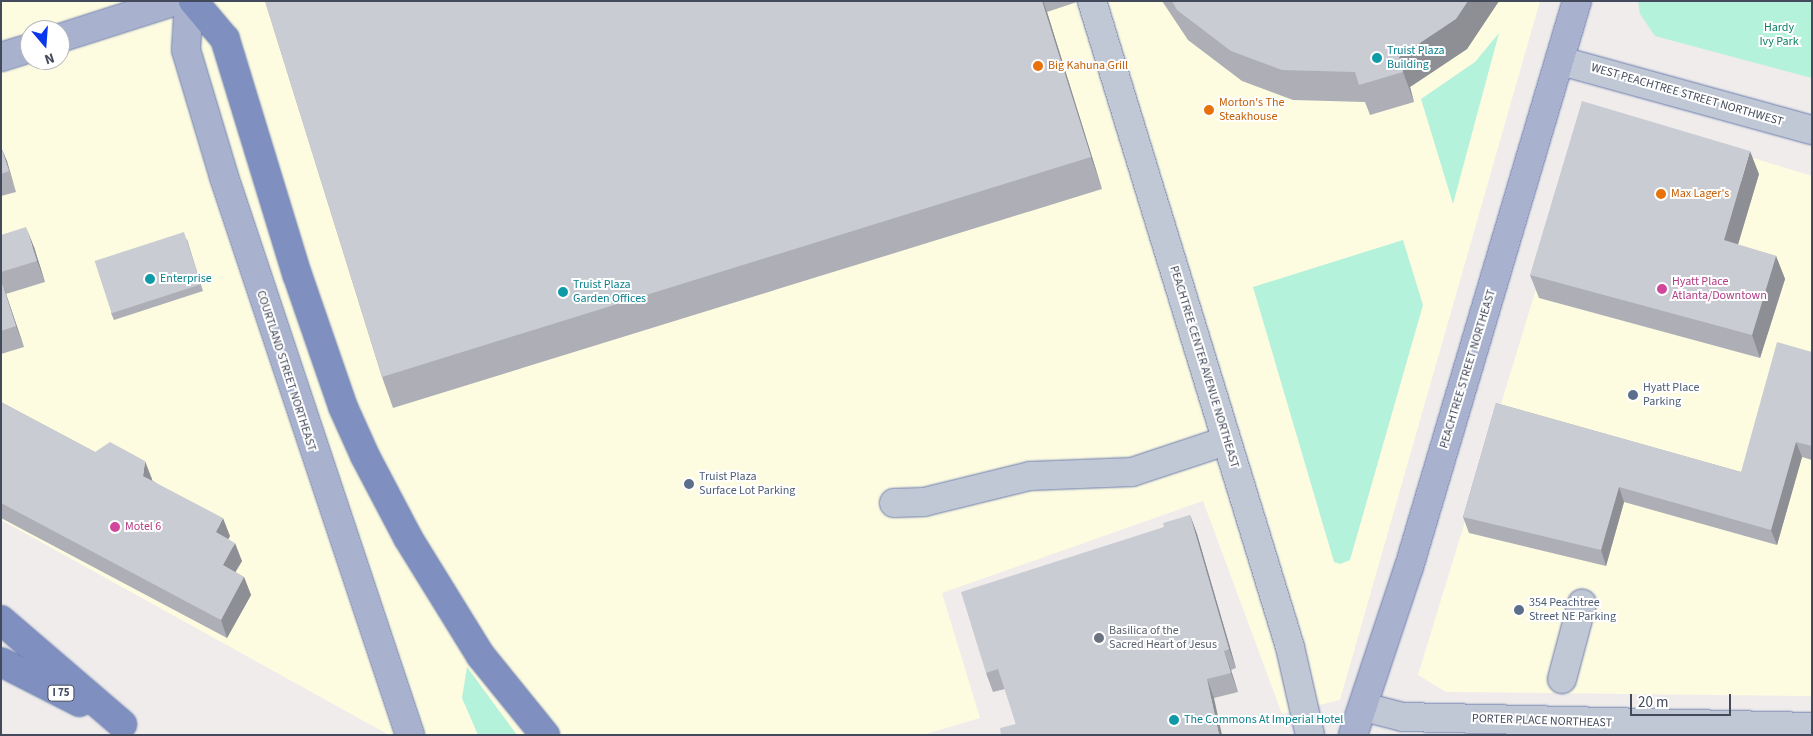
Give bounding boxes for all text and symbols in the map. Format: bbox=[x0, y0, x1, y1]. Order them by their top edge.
north arrow bbox=[20, 20, 70, 70]
park label: Hardy Ivy Park bbox=[1759, 21, 1799, 49]
place label: Truist Plaza Building bbox=[1387, 44, 1445, 72]
text: N bbox=[42, 47, 57, 69]
marker: Truist Plaza Building bbox=[1371, 52, 1383, 64]
place label: Big Kahuna Grill bbox=[1048, 59, 1128, 73]
marker: Big Kahuna Grill bbox=[1032, 60, 1044, 72]
street label: WEST PEACHTREE STREET NORTHWEST bbox=[1589, 61, 1785, 129]
place label: Morton's The Steakhouse bbox=[1219, 96, 1284, 124]
marker: Morton's The Steakhouse bbox=[1203, 104, 1215, 116]
place label: Max Lager's bbox=[1671, 187, 1729, 201]
marker: Max Lager's bbox=[1655, 188, 1667, 200]
street label: PEACHTREE CENTER AVENUE NORTHEAST bbox=[1166, 264, 1242, 470]
place label: Enterprise bbox=[160, 272, 212, 286]
marker: Enterprise bbox=[144, 273, 156, 285]
place label: Hyatt Place Atlanta/Downtown bbox=[1672, 275, 1767, 303]
place label: Truist Plaza Garden Offices bbox=[573, 278, 646, 306]
marker: Hyatt Place Atlanta/Downtown bbox=[1656, 283, 1668, 295]
marker: Truist Plaza Garden Offices bbox=[557, 286, 569, 298]
street label: PEACHTREE STREET NORTHEAST bbox=[1437, 288, 1499, 450]
street label: COURTLAND STREET NORTHEAST bbox=[253, 289, 319, 453]
place label: Hyatt Place Parking bbox=[1643, 381, 1699, 409]
marker: Hyatt Place Parking bbox=[1627, 389, 1639, 401]
place label: Truist Plaza Surface Lot Parking bbox=[699, 470, 795, 498]
marker: Truist Plaza Surface Lot Parking bbox=[683, 478, 695, 490]
place label: Motel 6 bbox=[125, 520, 161, 534]
marker: Motel 6 bbox=[109, 521, 121, 533]
place label: 354 Peachtree Street NE Parking bbox=[1529, 596, 1616, 624]
marker: 354 Peachtree Street NE Parking bbox=[1513, 604, 1525, 616]
place label: Basilica of the Sacred Heart of Jesus bbox=[1109, 624, 1217, 652]
marker: Basilica of the Sacred Heart of Jesus bbox=[1093, 632, 1105, 644]
road number: I 75 bbox=[47, 684, 75, 701]
scale bar bbox=[1633, 684, 1734, 716]
text: 20 m bbox=[1638, 692, 1668, 713]
street label: PORTER PLACE NORTHEAST bbox=[1472, 711, 1612, 731]
place label: The Commons At Imperial Hotel bbox=[1184, 713, 1343, 727]
marker: The Commons At Imperial Hotel bbox=[1168, 714, 1180, 726]

